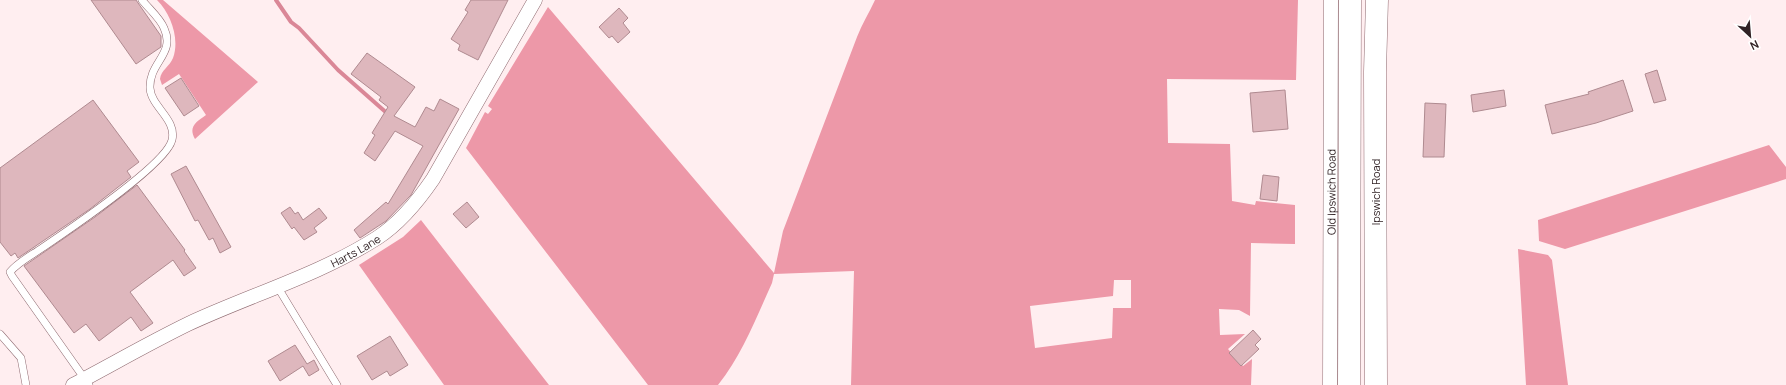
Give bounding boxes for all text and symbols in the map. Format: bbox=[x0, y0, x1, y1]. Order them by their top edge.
north arrow bbox=[1730, 16, 1770, 56]
text: N bbox=[1748, 37, 1761, 54]
street label: Old Ipswich Road bbox=[1323, 149, 1338, 235]
street label: Ipswich Road bbox=[1368, 159, 1383, 225]
street label: Harts Lane bbox=[328, 230, 383, 270]

